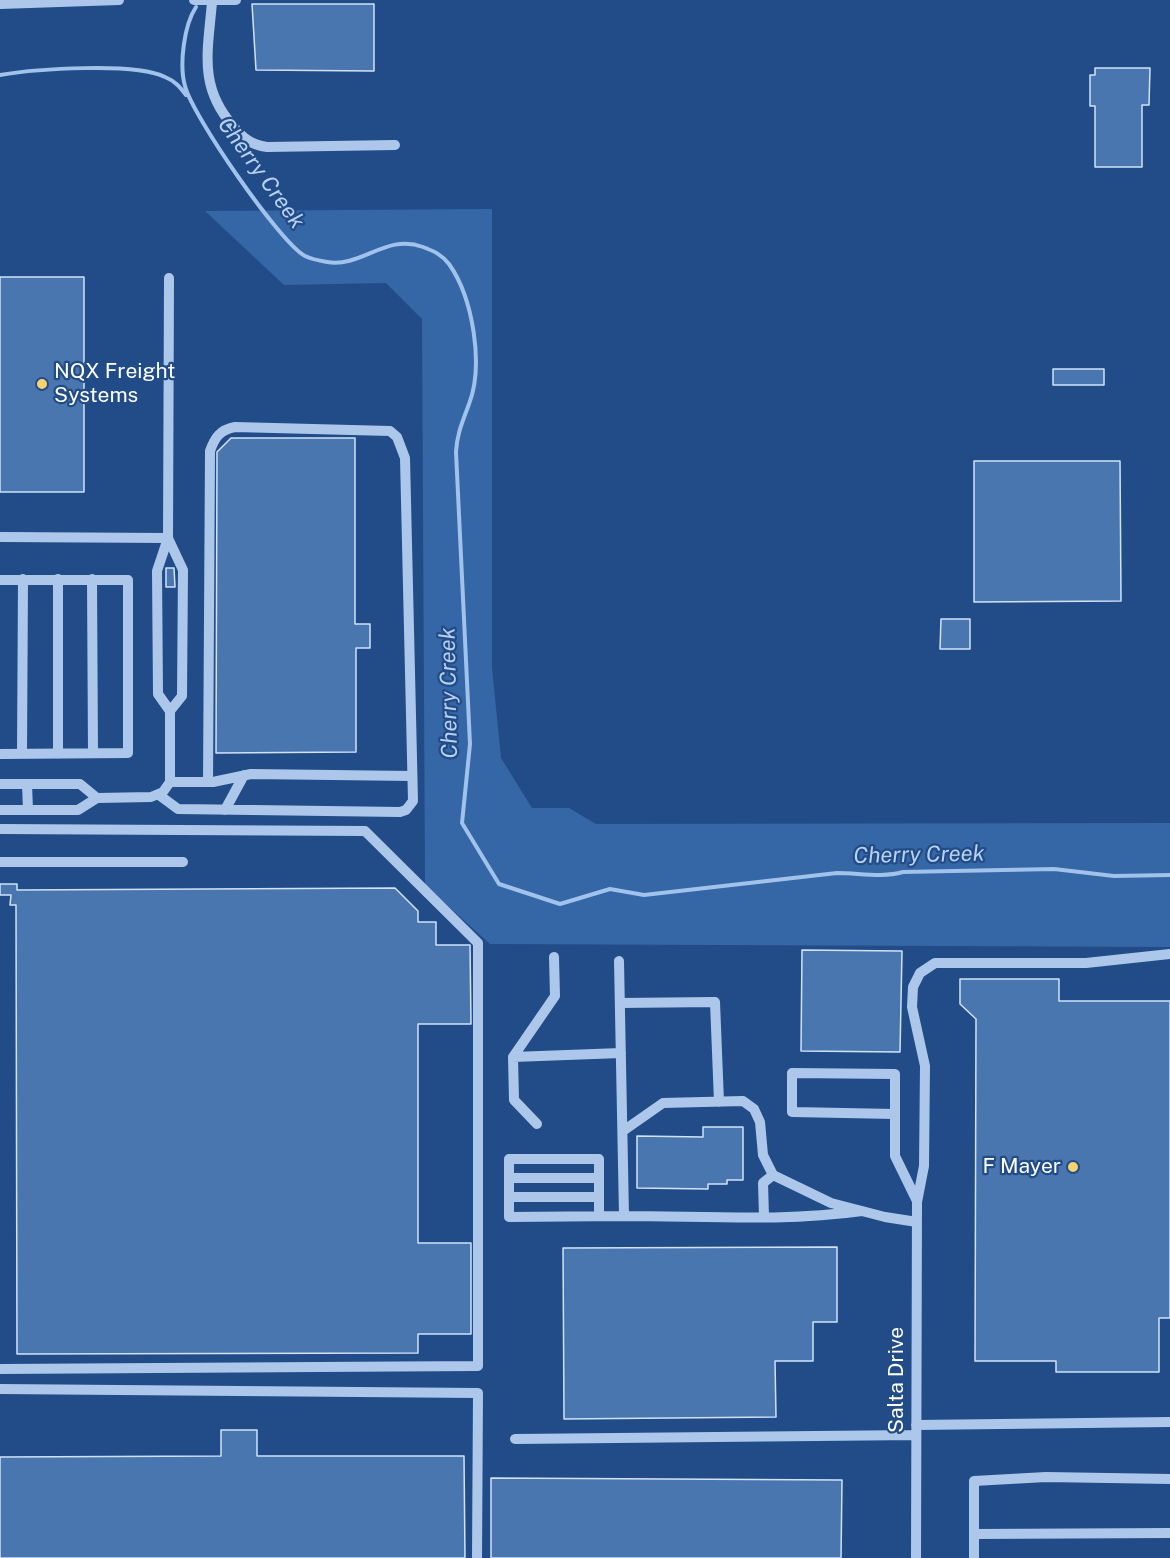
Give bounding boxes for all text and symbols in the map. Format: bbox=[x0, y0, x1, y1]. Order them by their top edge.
water label: Cherry Creek bbox=[212, 112, 310, 234]
place label: NQX Freight Systems bbox=[54, 359, 175, 409]
marker: NQX Freight Systems bbox=[35, 377, 49, 391]
water label: Cherry Creek bbox=[435, 627, 463, 759]
water label: Cherry Creek bbox=[853, 841, 985, 869]
place label: F Mayer bbox=[983, 1154, 1061, 1180]
marker: F Mayer bbox=[1066, 1160, 1080, 1174]
street label: Salta Drive bbox=[884, 1327, 910, 1433]

